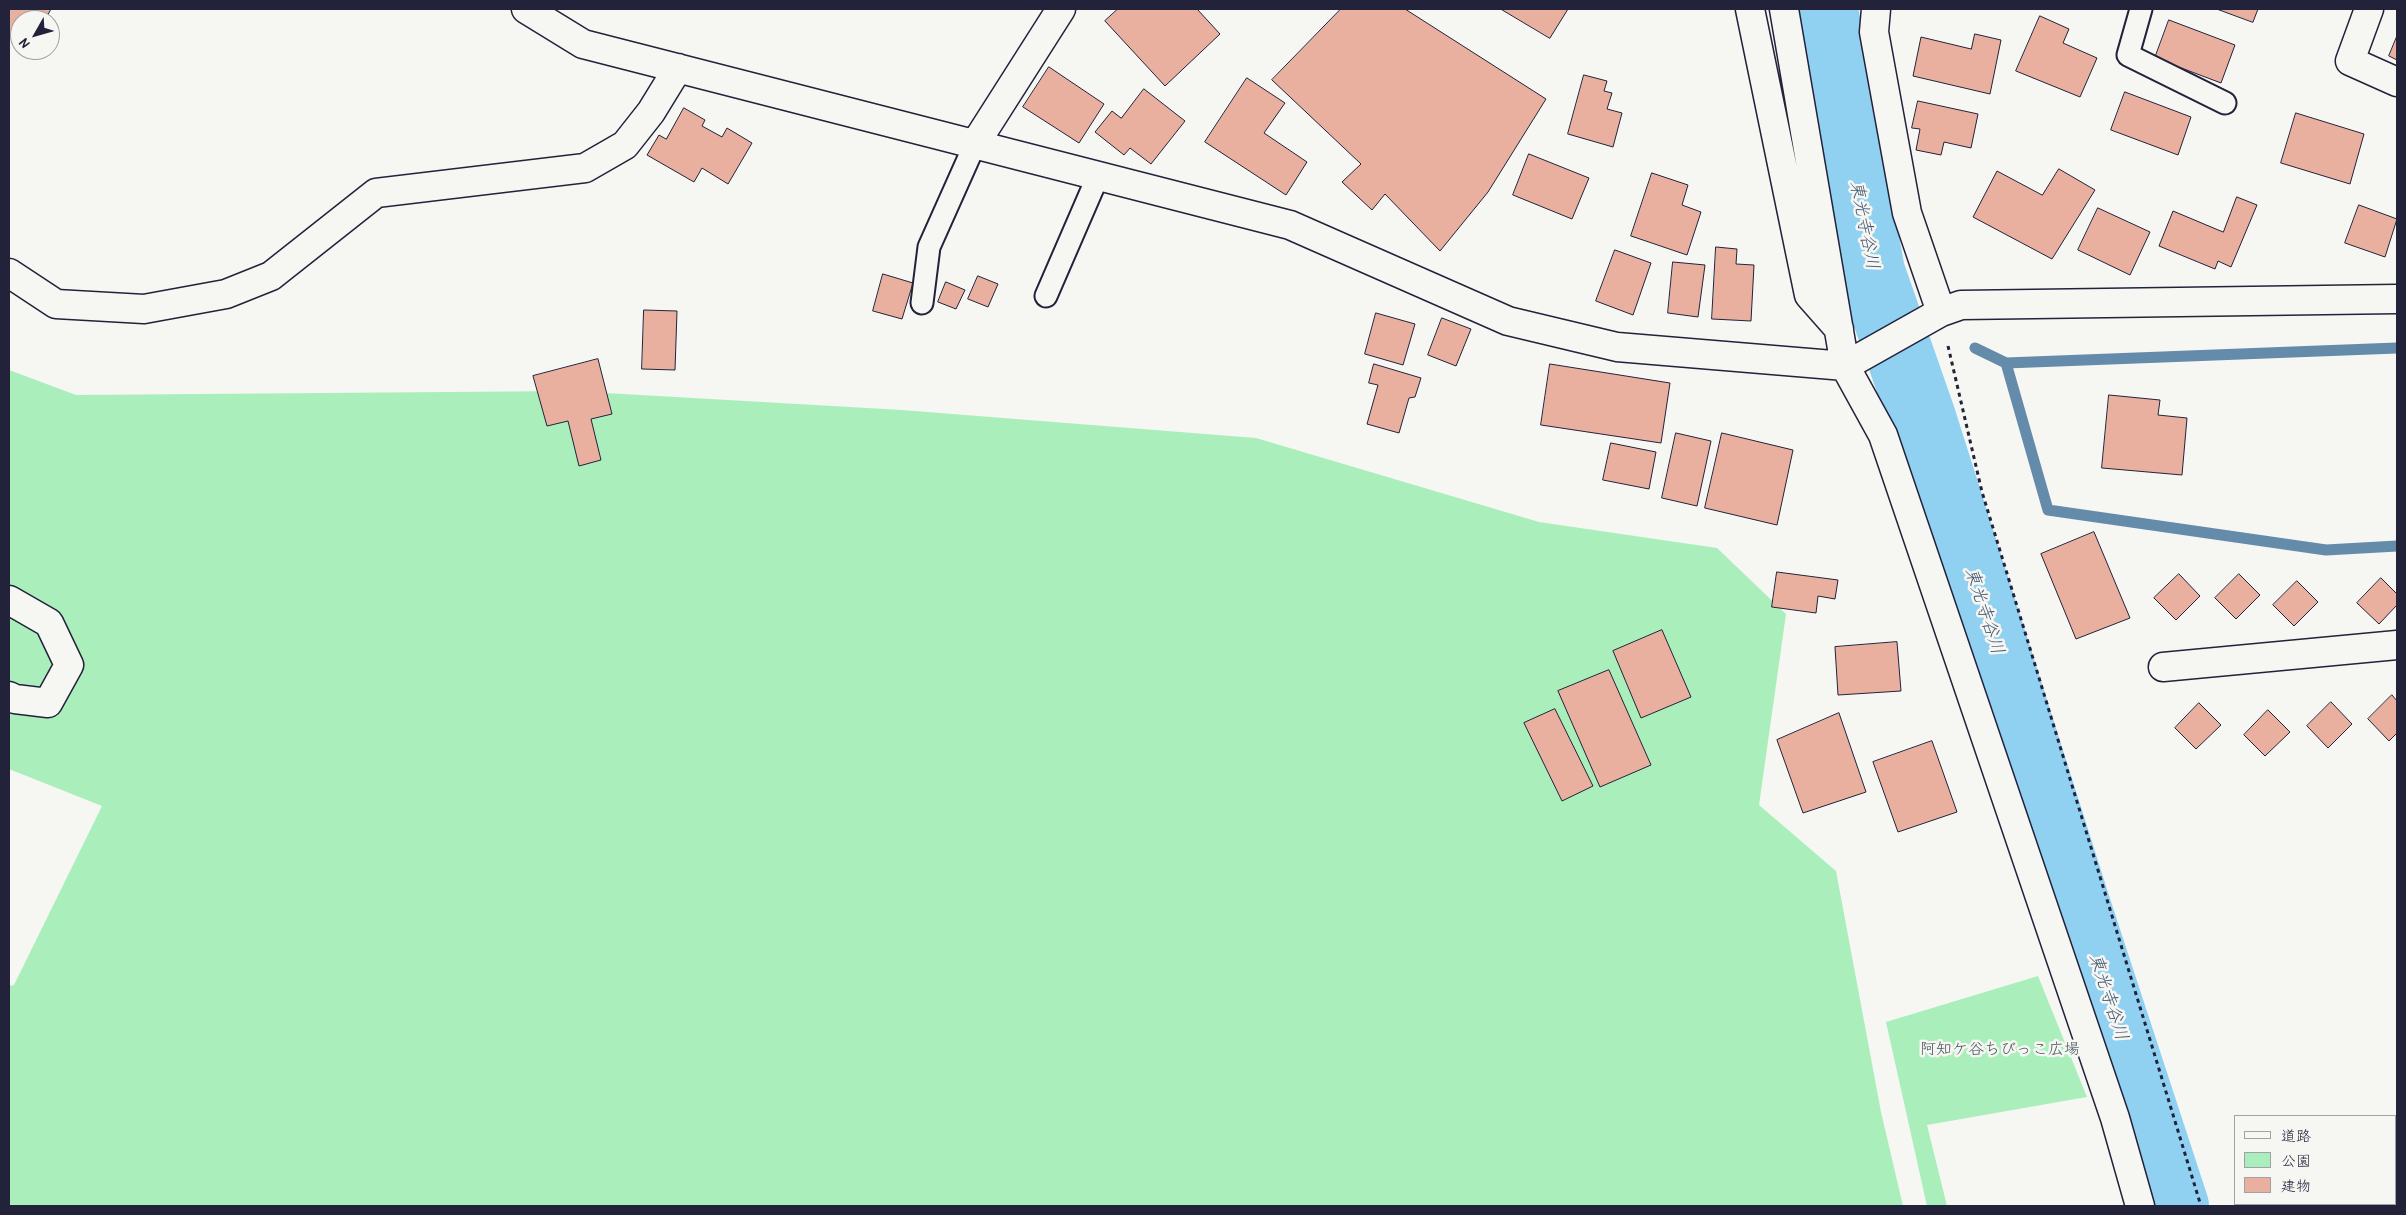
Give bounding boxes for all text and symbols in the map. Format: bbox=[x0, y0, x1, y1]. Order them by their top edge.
north arrow bbox=[10, 10, 60, 60]
text: N bbox=[14, 35, 33, 53]
water label: 東光寺谷川 bbox=[1845, 179, 1883, 271]
water label: 東光寺谷川 bbox=[1960, 565, 2008, 657]
water label: 東光寺谷川 bbox=[2084, 951, 2132, 1043]
park label: 阿知ケ谷ちびっこ広場 bbox=[1920, 1040, 2080, 1060]
legend bbox=[2234, 1115, 2396, 1205]
text: 道路 bbox=[2281, 1125, 2311, 1146]
text: 公園 bbox=[2281, 1150, 2311, 1171]
text: 建物 bbox=[2281, 1175, 2311, 1196]

